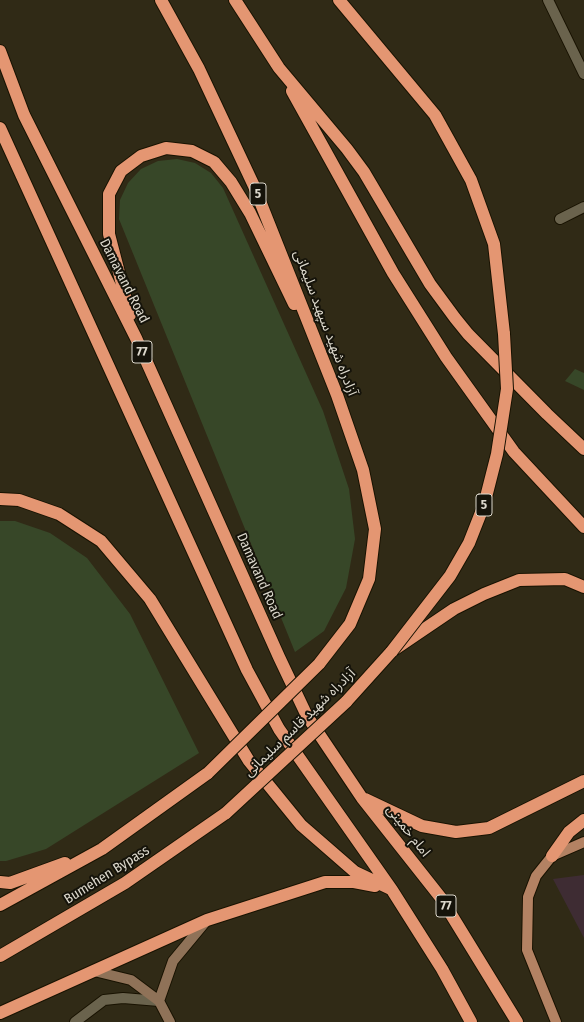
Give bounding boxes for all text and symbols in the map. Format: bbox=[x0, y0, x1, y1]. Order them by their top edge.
road number: 5 bbox=[250, 183, 266, 205]
street label: Damavand Road bbox=[96, 236, 152, 326]
street label: آزادراه شهید سپهبد سلیمانی bbox=[289, 248, 361, 398]
road number: 77 bbox=[132, 341, 152, 363]
road number: 5 bbox=[476, 494, 492, 516]
street label: Damavand Road bbox=[233, 530, 285, 622]
street label: آزادراه شهید قاسم سلیمانی bbox=[241, 665, 359, 781]
street label: امام خمینی bbox=[382, 802, 434, 860]
street label: Bumehen Bypass bbox=[61, 842, 153, 908]
road number: 77 bbox=[436, 895, 456, 917]

